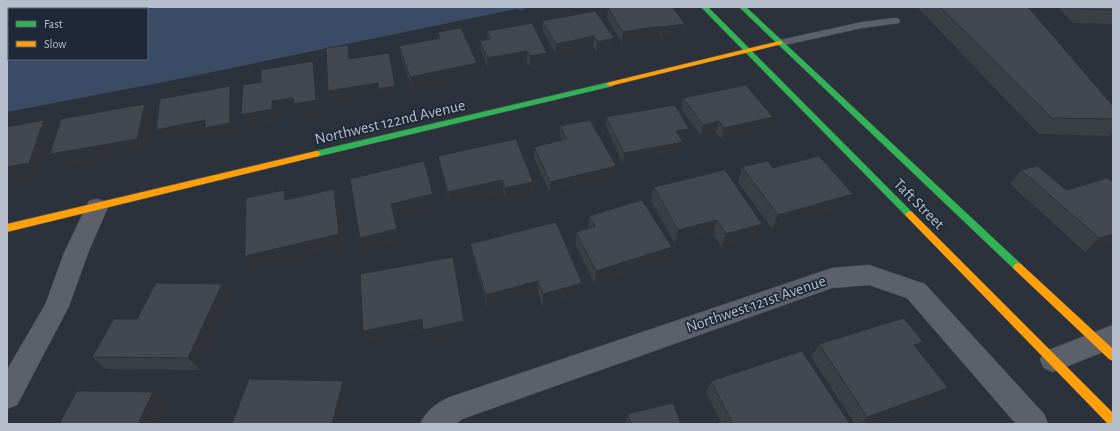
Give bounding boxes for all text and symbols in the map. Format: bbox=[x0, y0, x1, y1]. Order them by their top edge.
legend bbox=[8, 8, 148, 60]
text: Fast bbox=[44, 18, 63, 30]
text: Slow bbox=[44, 38, 66, 50]
street label: Northwest 122nd Avenue bbox=[313, 97, 467, 147]
street label: Taft Street bbox=[891, 176, 947, 232]
street label: Northwest 121st Avenue bbox=[684, 273, 828, 335]

